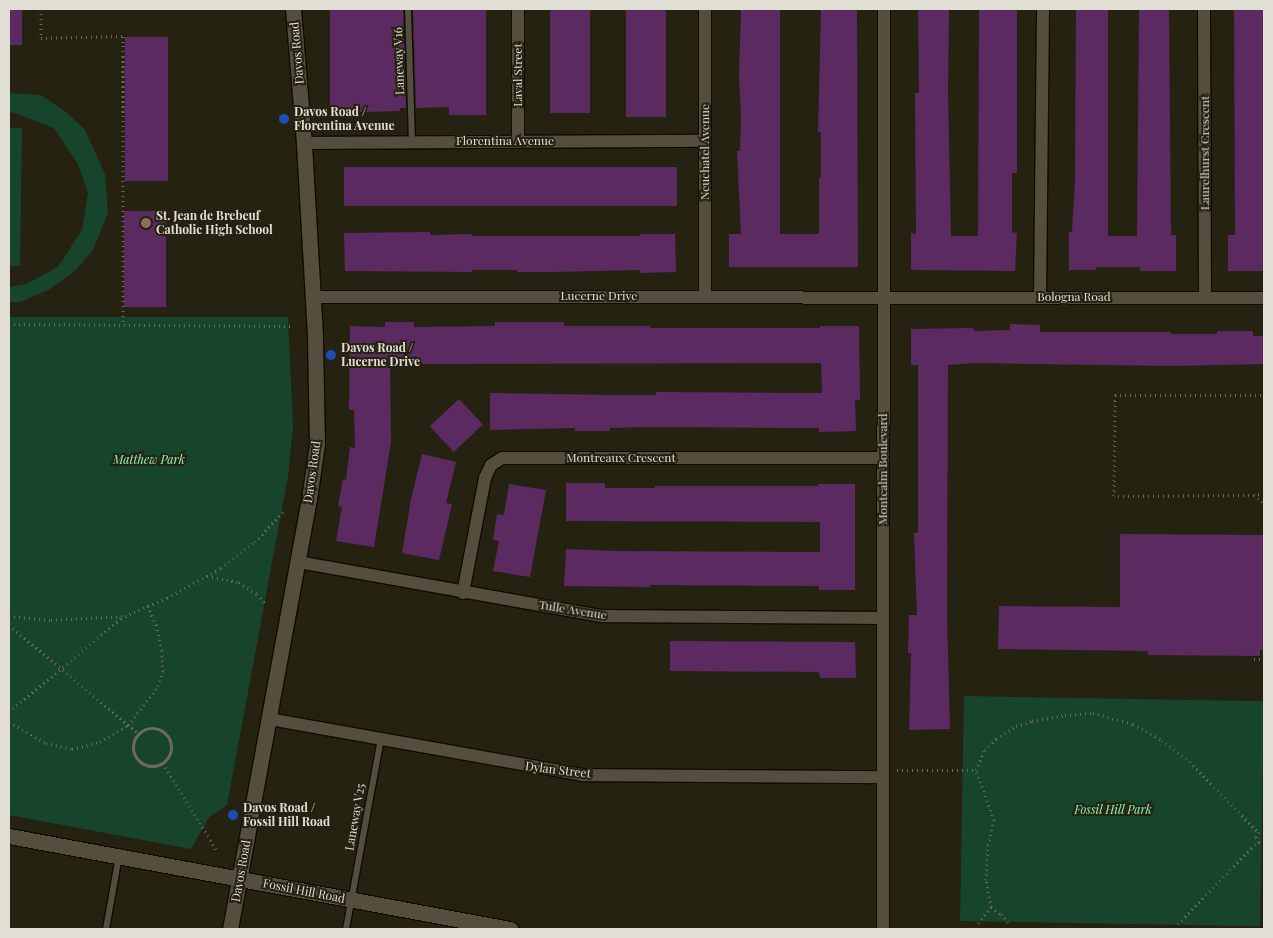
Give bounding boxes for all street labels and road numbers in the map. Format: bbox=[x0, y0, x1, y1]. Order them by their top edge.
street label: Davos Road bbox=[287, 21, 307, 85]
street label: Laneway V16 bbox=[391, 27, 407, 95]
street label: Laval Street bbox=[511, 43, 525, 107]
street label: Laurelhurst Crescent bbox=[1198, 96, 1212, 210]
street label: Neuchatel Avenue bbox=[698, 104, 712, 200]
street label: Florentina Avenue bbox=[456, 134, 554, 148]
street label: Lucerne Drive bbox=[561, 289, 637, 303]
street label: Bologna Road bbox=[1037, 290, 1111, 304]
street label: Montcalm Boulevard bbox=[876, 413, 890, 525]
street label: Davos Road bbox=[301, 440, 323, 504]
street label: Montreaux Crescent bbox=[566, 451, 676, 465]
street label: Tulle Avenue bbox=[538, 597, 608, 623]
street label: Dylan Street bbox=[524, 759, 592, 781]
street label: Laneway V25 bbox=[342, 782, 368, 852]
street label: Davos Road bbox=[228, 839, 254, 903]
street label: Fossil Hill Road bbox=[262, 876, 346, 906]

